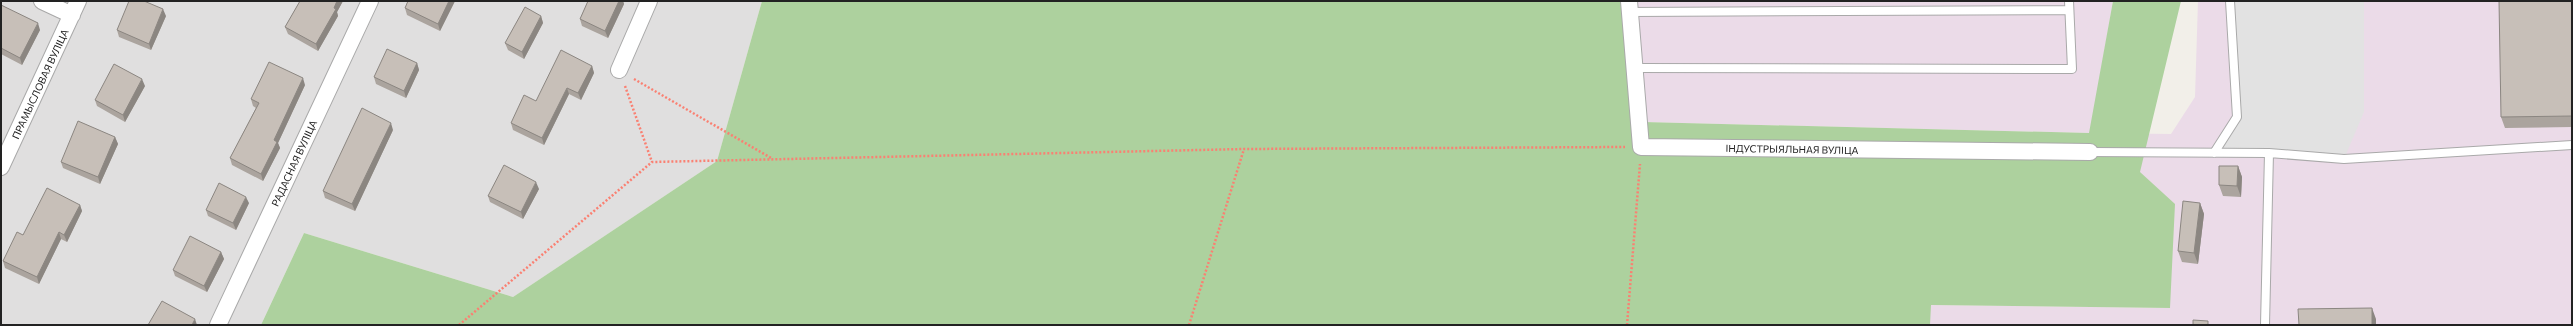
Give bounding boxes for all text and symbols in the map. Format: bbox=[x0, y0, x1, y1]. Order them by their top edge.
street label: ПРАМЫСЛОВАЯ ВУЛІЦА bbox=[9, 27, 71, 141]
street label: РАДАСНАЯ ВУЛІЦА bbox=[269, 118, 319, 208]
street label: ІНДУСТРЫЯЛЬНАЯ ВУЛІЦА bbox=[1725, 142, 1859, 156]

